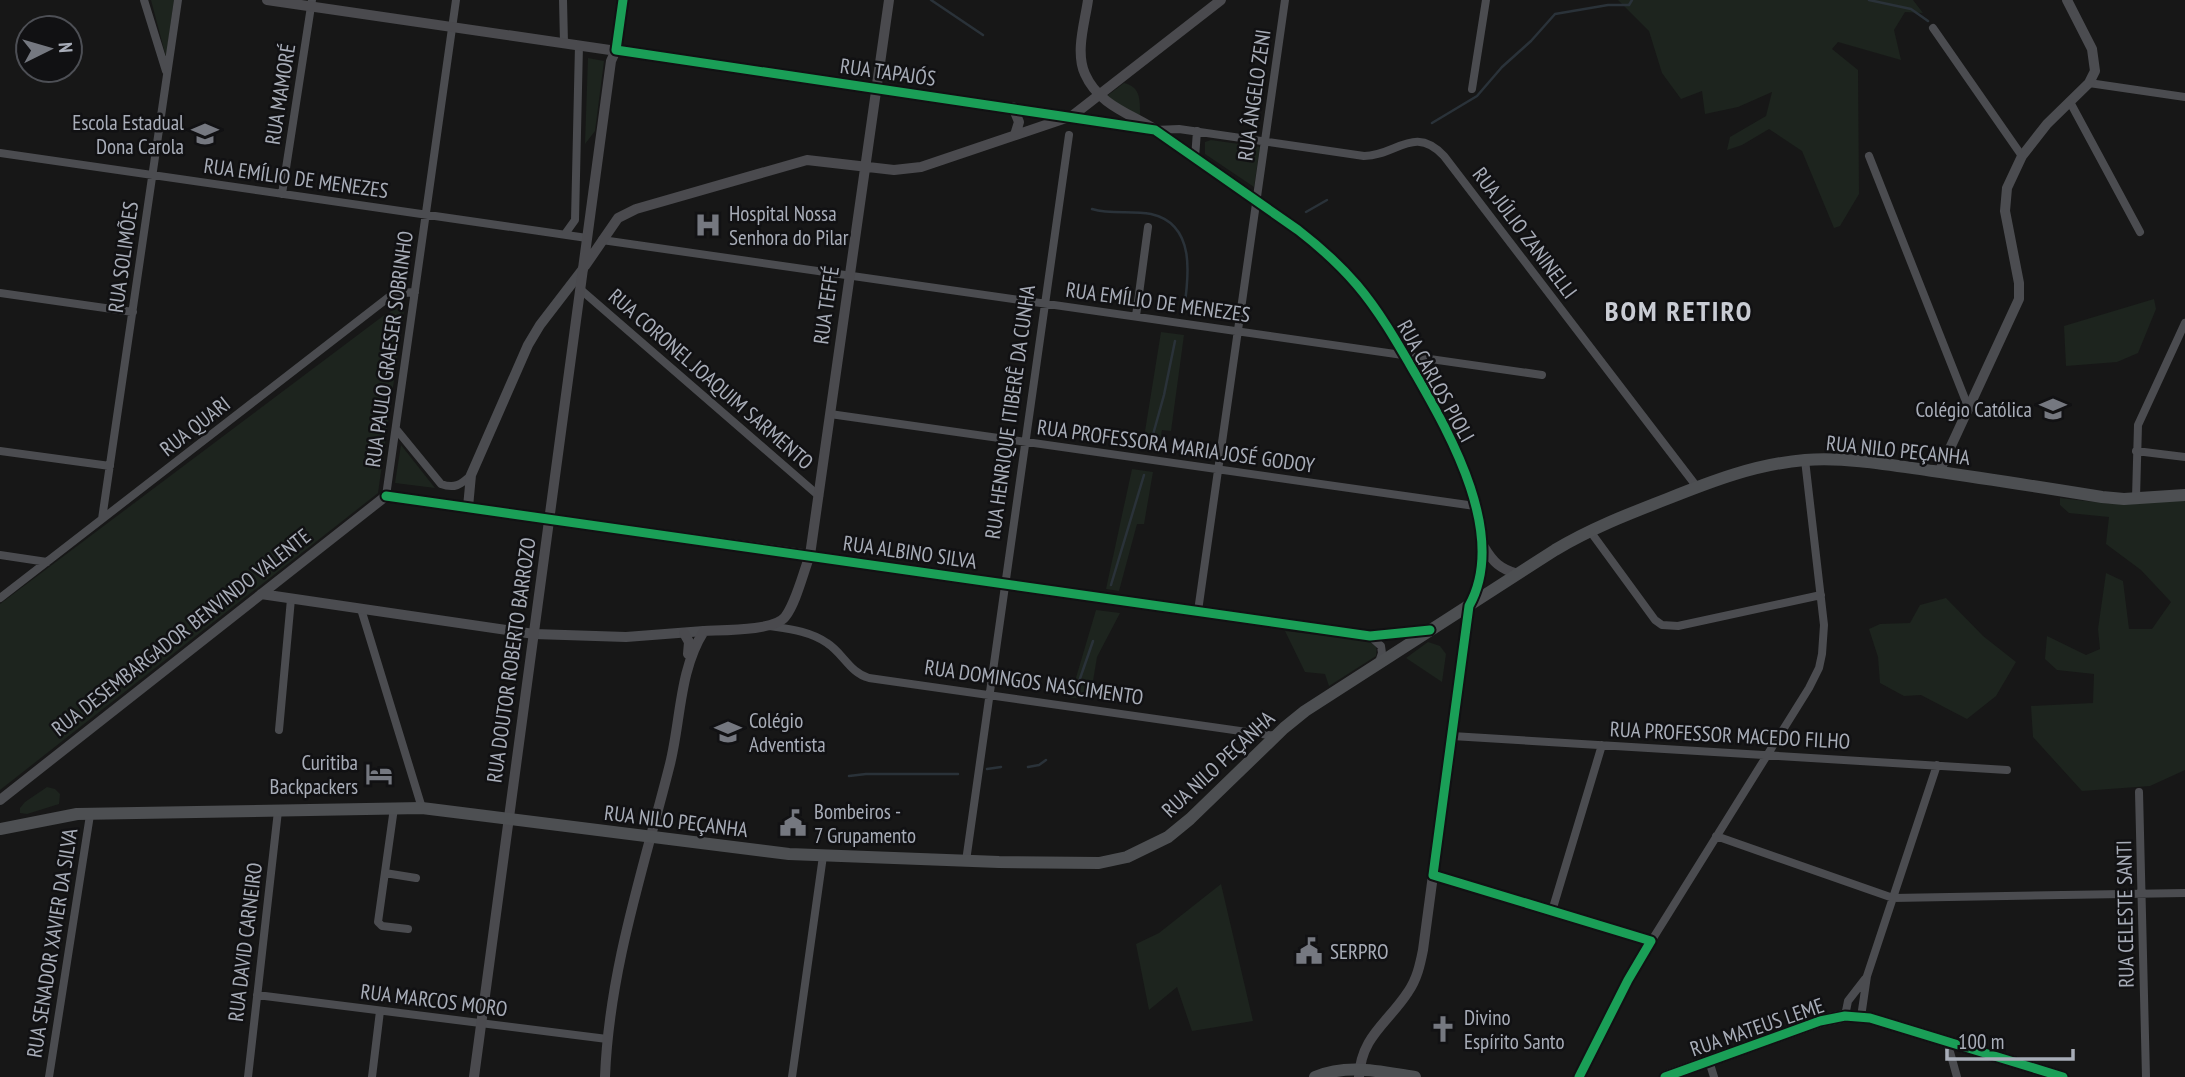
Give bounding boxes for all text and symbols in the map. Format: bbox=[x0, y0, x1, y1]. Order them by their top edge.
north arrow bbox=[14, 14, 84, 84]
street label: RUA ÂNGELO ZENI bbox=[1231, 28, 1277, 162]
text: N bbox=[54, 41, 78, 54]
street label: RUA MAMORÉ bbox=[259, 42, 301, 146]
street label: RUA TAPAJÓS bbox=[838, 52, 938, 92]
place label: Escola Estadual Dona Carola bbox=[72, 109, 184, 160]
school or university icon: Escola Estadual Dona Carola bbox=[190, 119, 220, 149]
street label: RUA EMÍLIO DE MENEZES bbox=[202, 152, 390, 204]
street label: RUA JÚLIO ZANINELLI bbox=[1467, 162, 1583, 304]
street label: RUA SOLIMÕES bbox=[102, 200, 144, 314]
place label: Hospital Nossa Senhora do Pilar bbox=[729, 200, 849, 251]
hospital icon: Hospital Nossa Senhora do Pilar bbox=[693, 210, 723, 240]
street label: RUA PAULO GRAESER SOBRINHO bbox=[359, 229, 419, 469]
street label: RUA TEFFÉ bbox=[807, 264, 845, 346]
street label: RUA EMÍLIO DE MENEZES bbox=[1064, 276, 1252, 328]
street label: RUA CORONEL JOAQUIM SARMENTO bbox=[603, 283, 819, 475]
street label: RUA HENRIQUE ITIBERÊ DA CUNHA bbox=[979, 283, 1041, 541]
district label: BOM RETIRO bbox=[1605, 292, 1753, 329]
street label: RUA CARLOS PIOLI bbox=[1391, 315, 1481, 447]
street label: RUA QUARI bbox=[154, 390, 236, 462]
school or university icon: Colégio Católica bbox=[2038, 394, 2068, 424]
place label: Colégio Católica bbox=[1916, 396, 2032, 423]
street label: RUA PROFESSORA MARIA JOSÉ GODOY bbox=[1036, 413, 1317, 479]
street label: RUA NILO PEÇANHA bbox=[1825, 429, 1971, 471]
street label: RUA DESEMBARGADOR BENVINDO VALENTE bbox=[46, 522, 316, 742]
street label: RUA ALBINO SILVA bbox=[842, 529, 979, 575]
street label: RUA DOUTOR ROBERTO BARROZO bbox=[480, 536, 542, 784]
street label: RUA DOMINGOS NASCIMENTO bbox=[923, 653, 1145, 711]
street label: RUA NILO PEÇANHA bbox=[1156, 705, 1280, 823]
place label: Colégio Adventista bbox=[749, 707, 826, 758]
street label: RUA PROFESSOR MACEDO FILHO bbox=[1609, 715, 1851, 755]
school or university icon: Colégio Adventista bbox=[713, 717, 743, 747]
place label: Curitiba Backpackers bbox=[270, 749, 358, 800]
hotel icon: Curitiba Backpackers bbox=[364, 759, 394, 789]
place label: Bombeiros - 7 Grupamento bbox=[814, 798, 916, 849]
street label: RUA NILO PEÇANHA bbox=[603, 799, 749, 843]
public building icon: Bombeiros - 7 Grupamento bbox=[778, 808, 808, 838]
street label: RUA SENADOR XAVIER DA SILVA bbox=[21, 826, 83, 1060]
street label: RUA CELESTE SANTI bbox=[2110, 840, 2140, 988]
street label: RUA DAVID CARNEIRO bbox=[222, 861, 268, 1023]
public building icon: SERPRO bbox=[1294, 936, 1324, 966]
place label: SERPRO bbox=[1330, 938, 1389, 965]
street label: RUA MARCOS MORO bbox=[359, 978, 509, 1022]
street label: RUA MATEUS LEME bbox=[1687, 991, 1827, 1063]
place label: Divino Espírito Santo bbox=[1464, 1004, 1565, 1055]
church icon: Divino Espírito Santo bbox=[1428, 1014, 1458, 1044]
scale bar bbox=[1947, 1018, 2073, 1062]
text: 100 m bbox=[1958, 1028, 2004, 1055]

